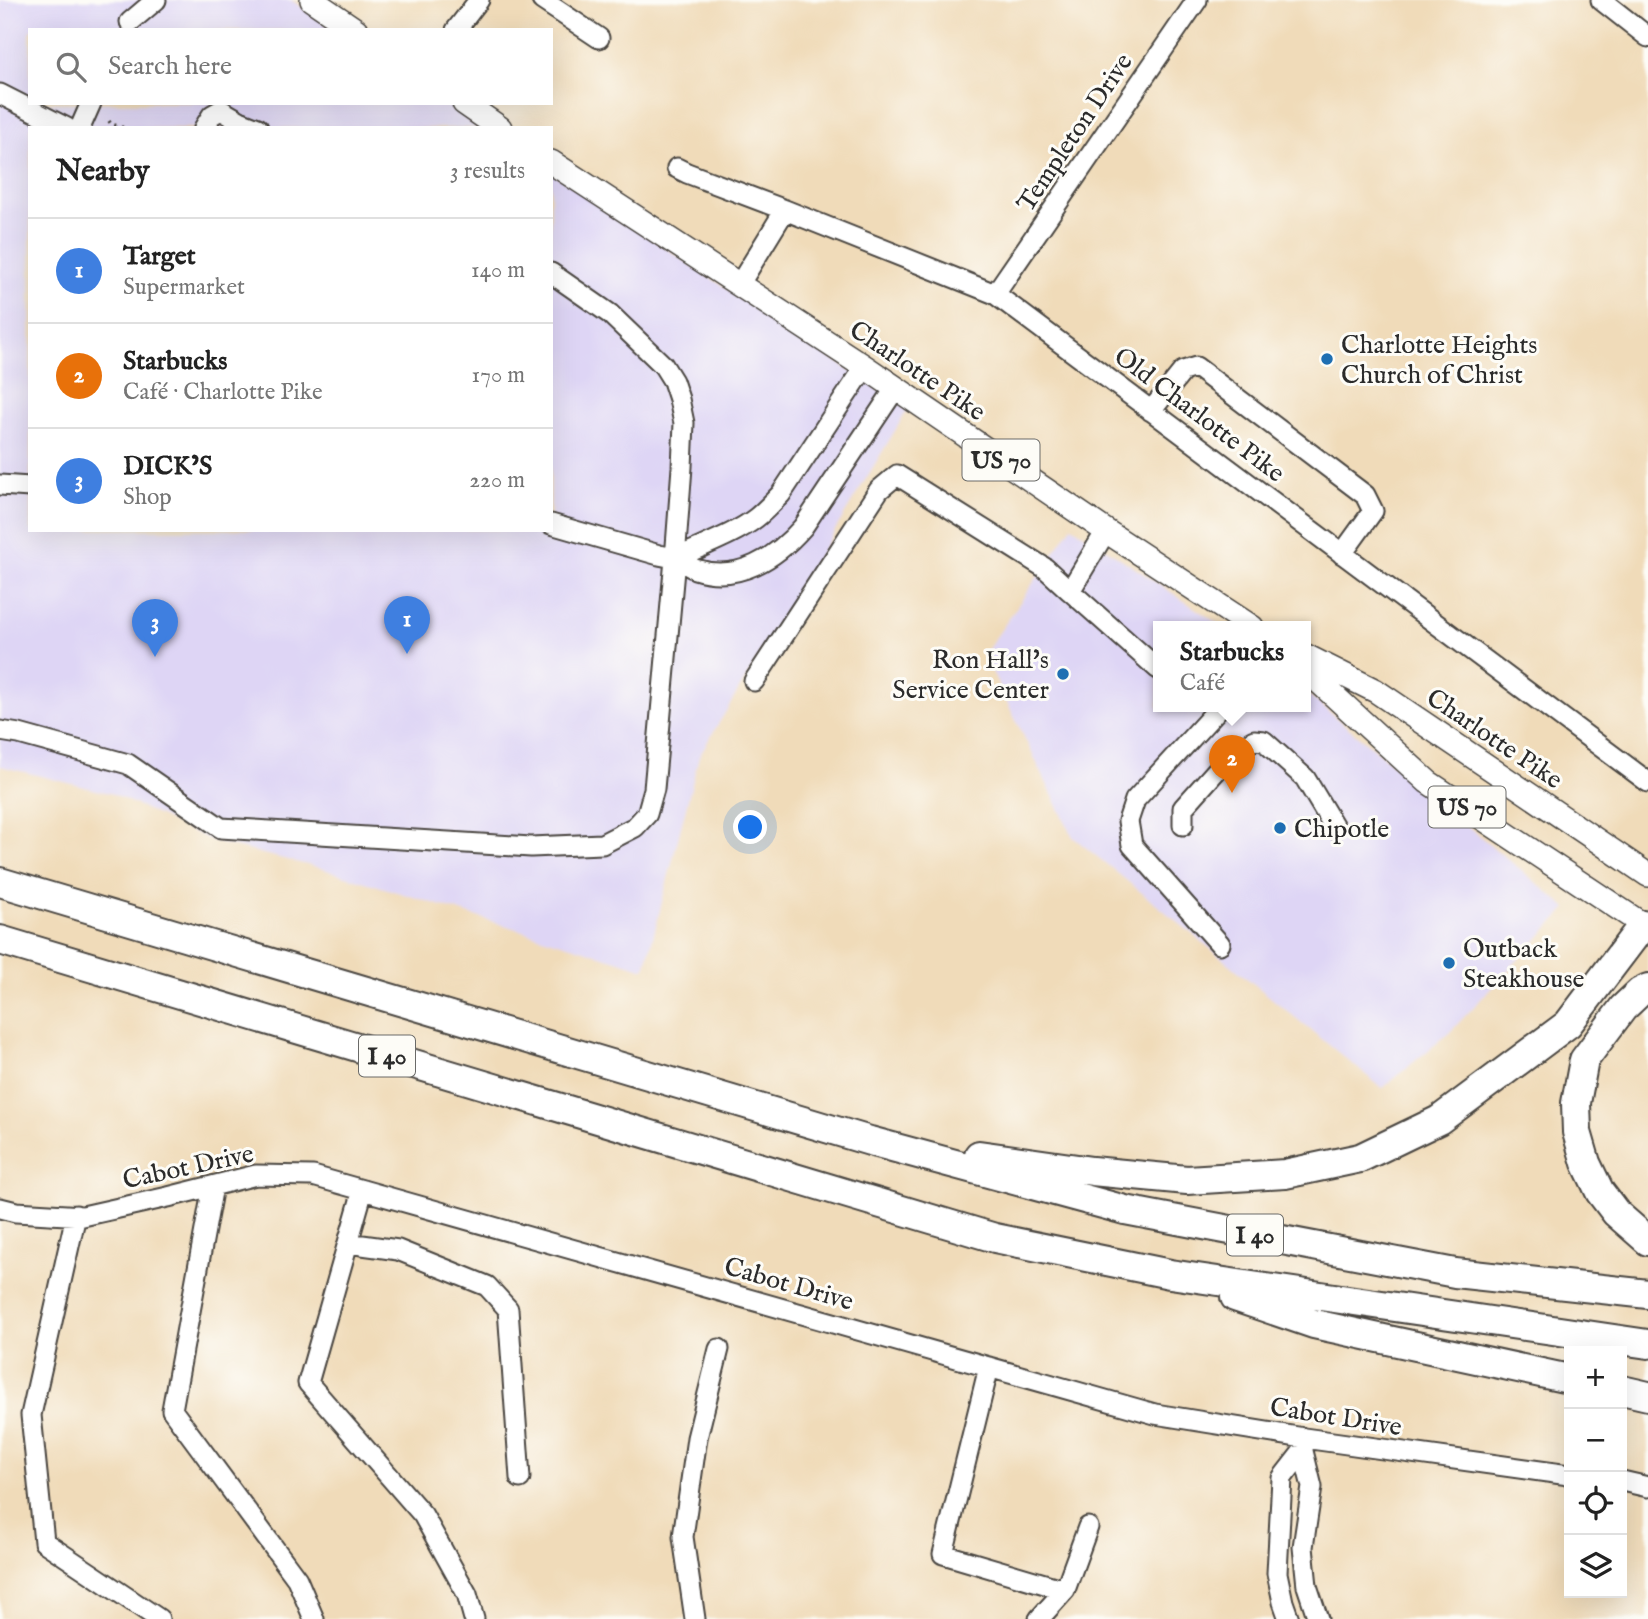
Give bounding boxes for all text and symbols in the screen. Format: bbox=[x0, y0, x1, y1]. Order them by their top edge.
search box bbox=[28, 28, 553, 105]
street label: Templeton Drive bbox=[1010, 47, 1141, 219]
icon: search bbox=[52, 48, 90, 86]
text: Search here bbox=[108, 50, 232, 83]
text: Nearby bbox=[56, 153, 149, 191]
text: 3 results bbox=[450, 157, 525, 186]
text: Target bbox=[123, 240, 196, 273]
text: 1 bbox=[75, 256, 83, 285]
text: 140 m bbox=[471, 256, 525, 285]
text: Supermarket bbox=[123, 273, 245, 302]
street label: Charlotte Pike bbox=[843, 314, 992, 429]
place label: Charlotte Heights Church of Christ bbox=[1341, 329, 1537, 392]
street label: Old Charlotte Pike bbox=[1107, 340, 1291, 490]
text: Starbucks bbox=[123, 345, 228, 378]
marker: Charlotte Heights Church of Christ bbox=[1319, 351, 1335, 367]
text: 2 bbox=[74, 361, 84, 390]
text: 170 m bbox=[472, 361, 525, 390]
text: Café · Charlotte Pike bbox=[123, 378, 322, 407]
road number: US 70 bbox=[962, 439, 1040, 480]
text: DICK’S bbox=[123, 450, 212, 483]
text: 3 bbox=[75, 466, 83, 495]
text: 220 m bbox=[469, 466, 525, 495]
text: Shop bbox=[123, 483, 172, 512]
pin: 1 bbox=[384, 596, 430, 654]
pin: 3 bbox=[132, 599, 178, 657]
popup bbox=[1153, 621, 1311, 712]
text: Starbucks bbox=[1180, 636, 1284, 669]
place label: Ron Hall's Service Center bbox=[892, 644, 1049, 707]
marker: Ron Hall's Service Center bbox=[1055, 666, 1071, 682]
text: Café bbox=[1180, 669, 1225, 698]
street label: Charlotte Pike bbox=[1420, 682, 1569, 797]
pin: 2 bbox=[1209, 735, 1255, 793]
road number: US 70 bbox=[1428, 786, 1506, 828]
your location bbox=[733, 810, 767, 844]
place label: Chipotle bbox=[1294, 813, 1389, 846]
marker: Chipotle bbox=[1272, 820, 1288, 836]
place label: Outback Steakhouse bbox=[1463, 933, 1585, 996]
marker: Outback Steakhouse bbox=[1441, 955, 1457, 971]
road number: I 40 bbox=[359, 1036, 415, 1076]
street label: Cabot Drive bbox=[120, 1138, 257, 1197]
road number: I 40 bbox=[1227, 1214, 1283, 1255]
street label: Cabot Drive bbox=[720, 1250, 857, 1319]
map controls bbox=[1564, 1346, 1627, 1598]
button: + bbox=[1564, 1346, 1627, 1409]
street label: Cabot Drive bbox=[1268, 1391, 1404, 1444]
button: − bbox=[1564, 1409, 1627, 1472]
button: locate bbox=[1564, 1472, 1627, 1535]
button: layers bbox=[1564, 1535, 1627, 1598]

